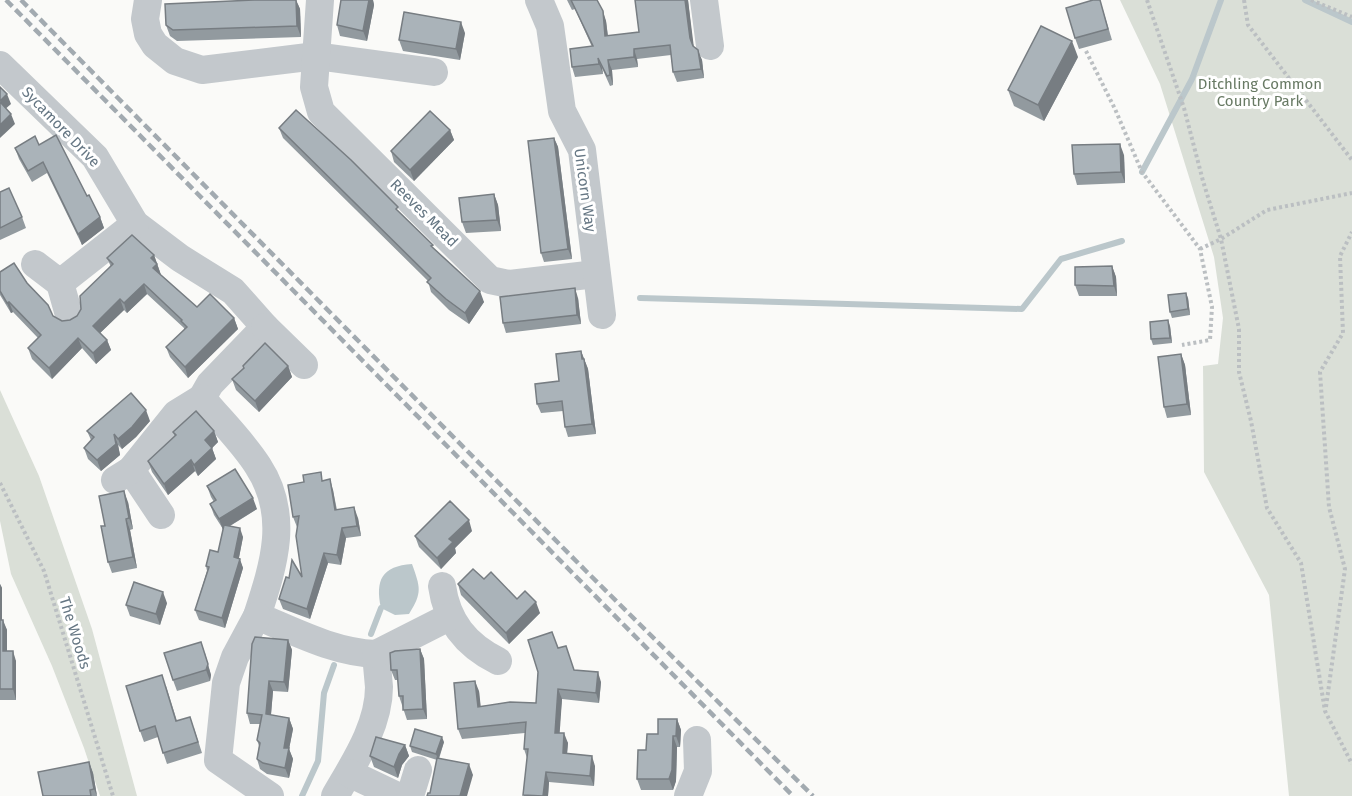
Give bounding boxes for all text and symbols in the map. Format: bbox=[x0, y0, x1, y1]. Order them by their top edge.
park label: Ditchling Common Country Park bbox=[1198, 75, 1322, 110]
street label: Sycamore Drive bbox=[18, 83, 104, 171]
street label: Unicorn Way bbox=[570, 147, 600, 234]
street label: Reeves Mead bbox=[386, 175, 462, 251]
street label: The Woods bbox=[56, 595, 94, 671]

